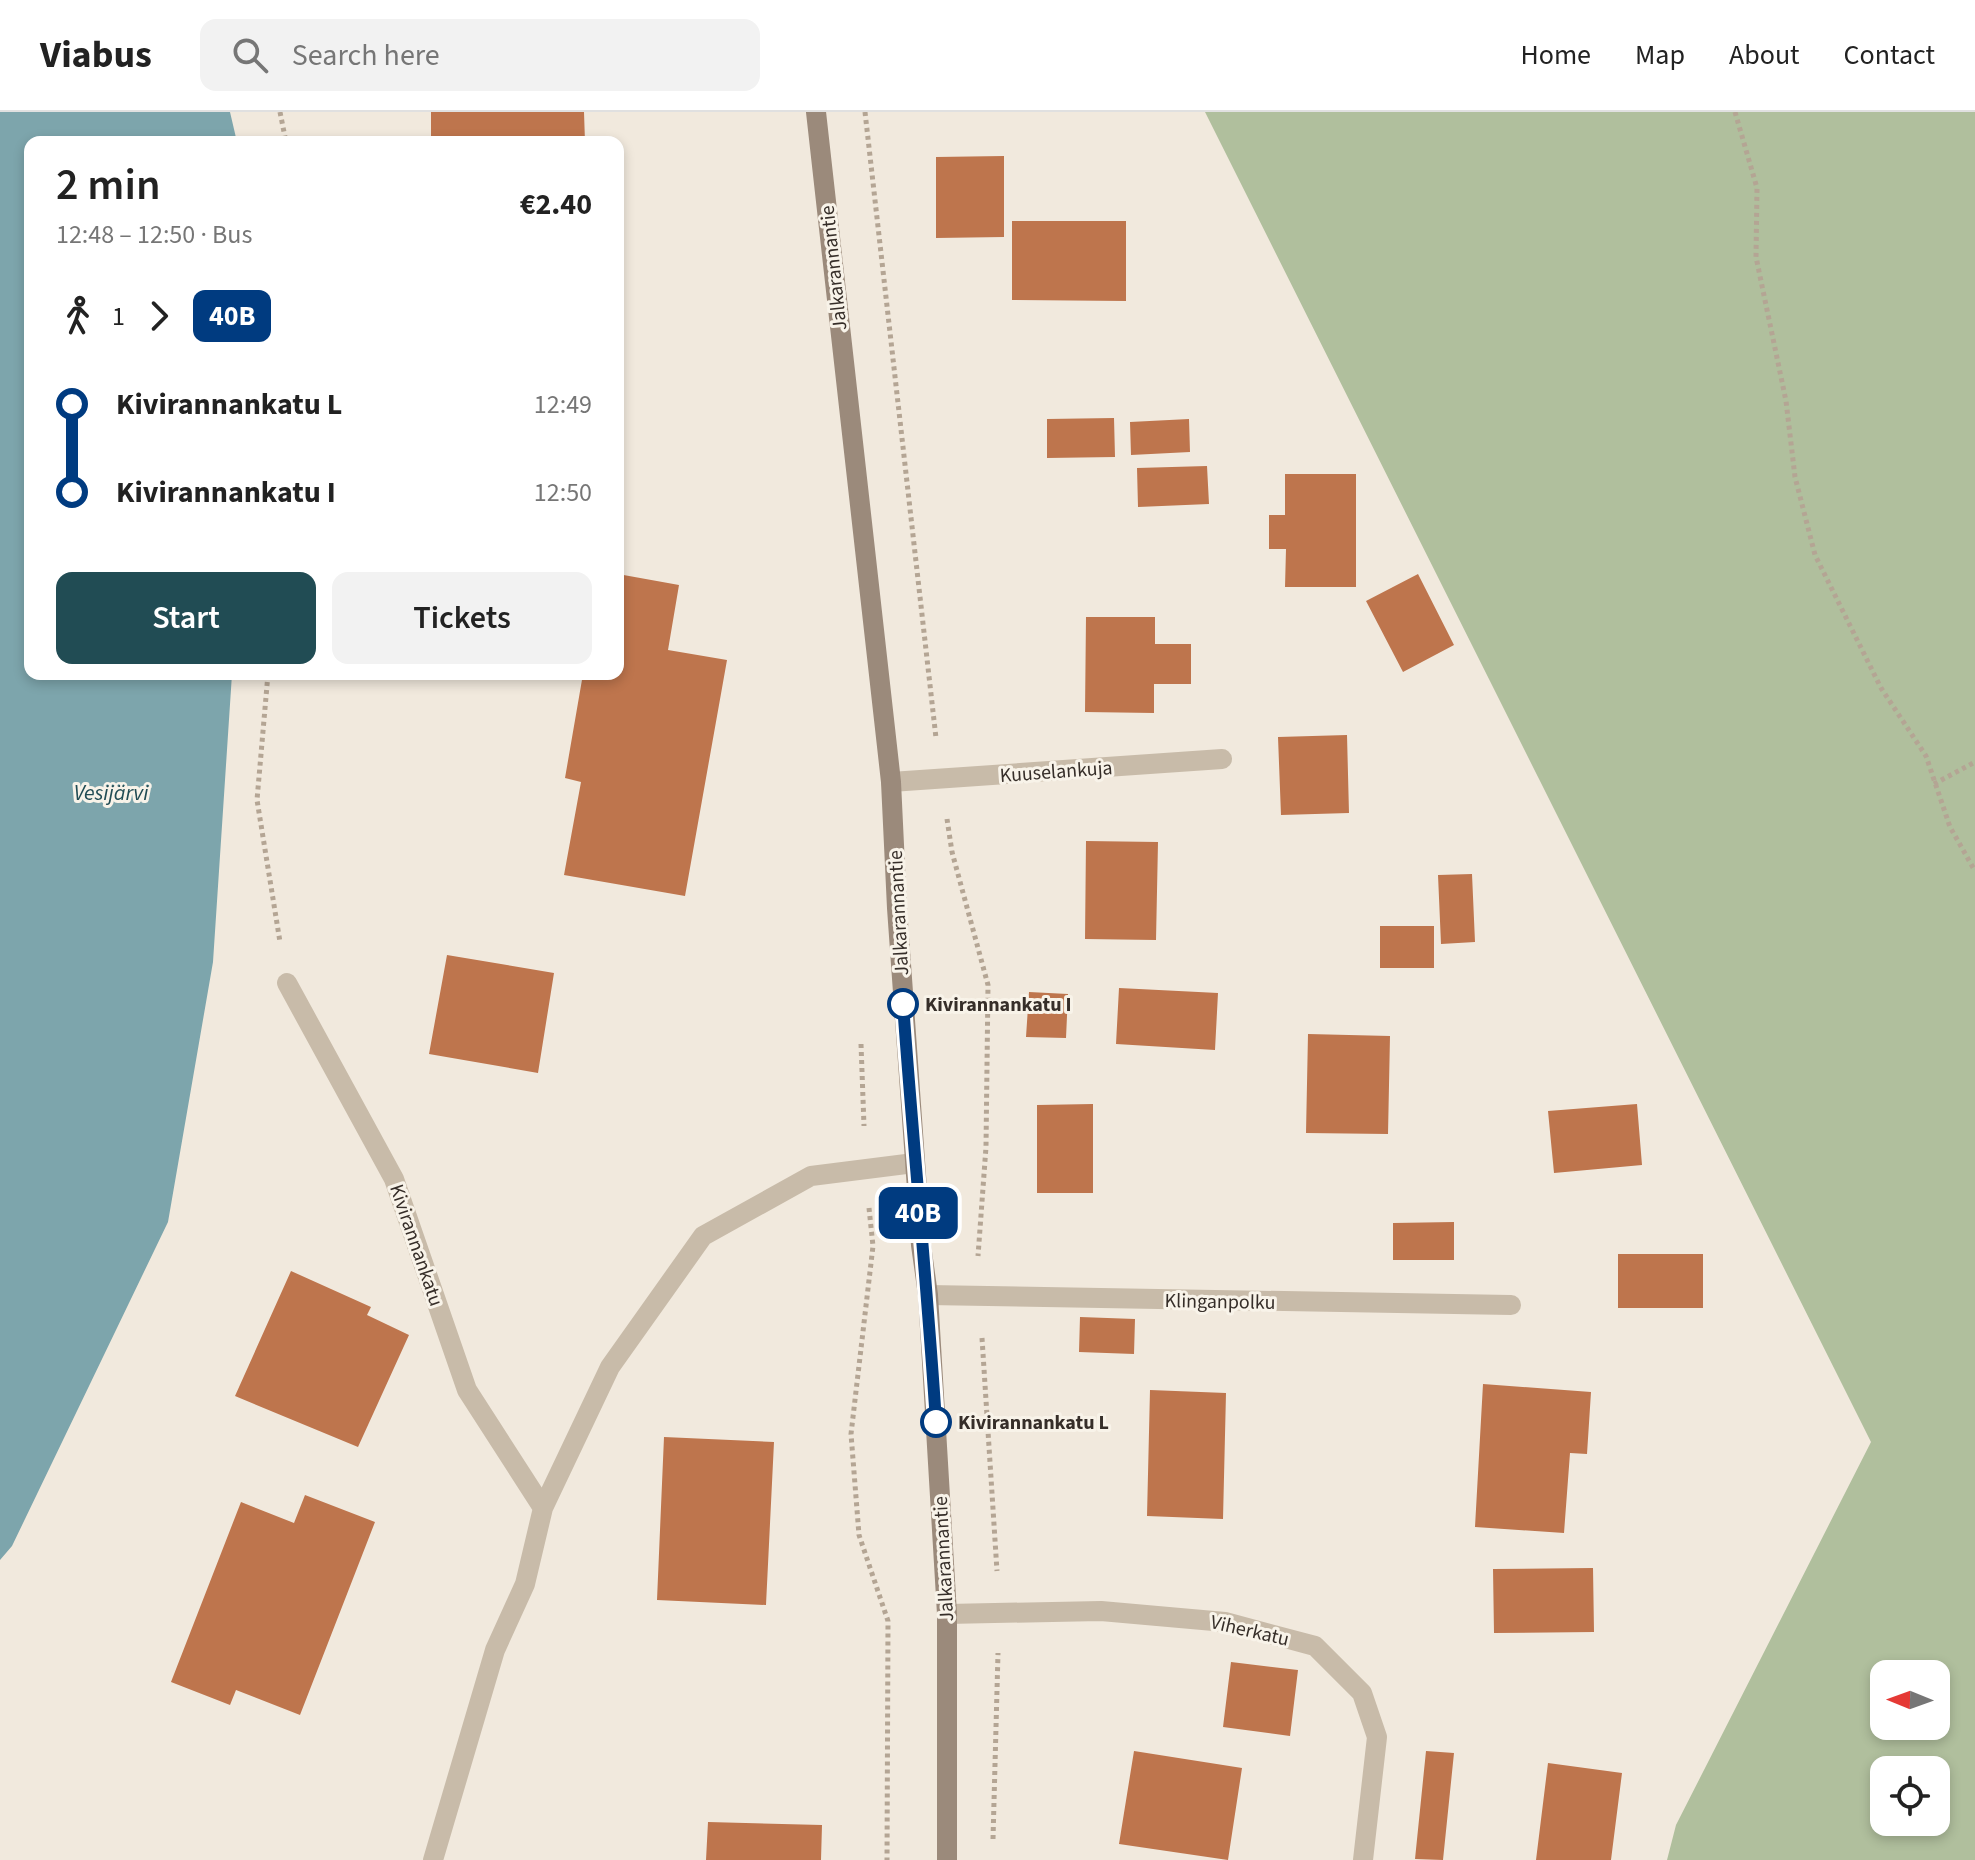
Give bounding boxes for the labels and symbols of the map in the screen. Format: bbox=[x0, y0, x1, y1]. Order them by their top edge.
street label: Jalkarannantie bbox=[813, 204, 854, 332]
street label: Kuuselankuja bbox=[999, 754, 1113, 790]
water label: Vesijärvi bbox=[74, 777, 149, 809]
street label: Jalkarannantie bbox=[882, 849, 916, 976]
marker: Kivirannankatu I bbox=[888, 989, 918, 1019]
place label: Kivirannankatu I bbox=[925, 991, 1072, 1019]
street label: Kivirannankatu bbox=[382, 1181, 450, 1310]
line badge: 40B bbox=[872, 1187, 964, 1239]
street label: Klinganpolku bbox=[1164, 1287, 1276, 1317]
marker: Kivirannankatu L bbox=[921, 1407, 951, 1437]
place label: Kivirannankatu L bbox=[958, 1409, 1109, 1437]
street label: Jalkarannantie bbox=[927, 1495, 961, 1622]
street label: Viherkatu bbox=[1208, 1608, 1292, 1654]
north arrow bbox=[1870, 1660, 1950, 1740]

